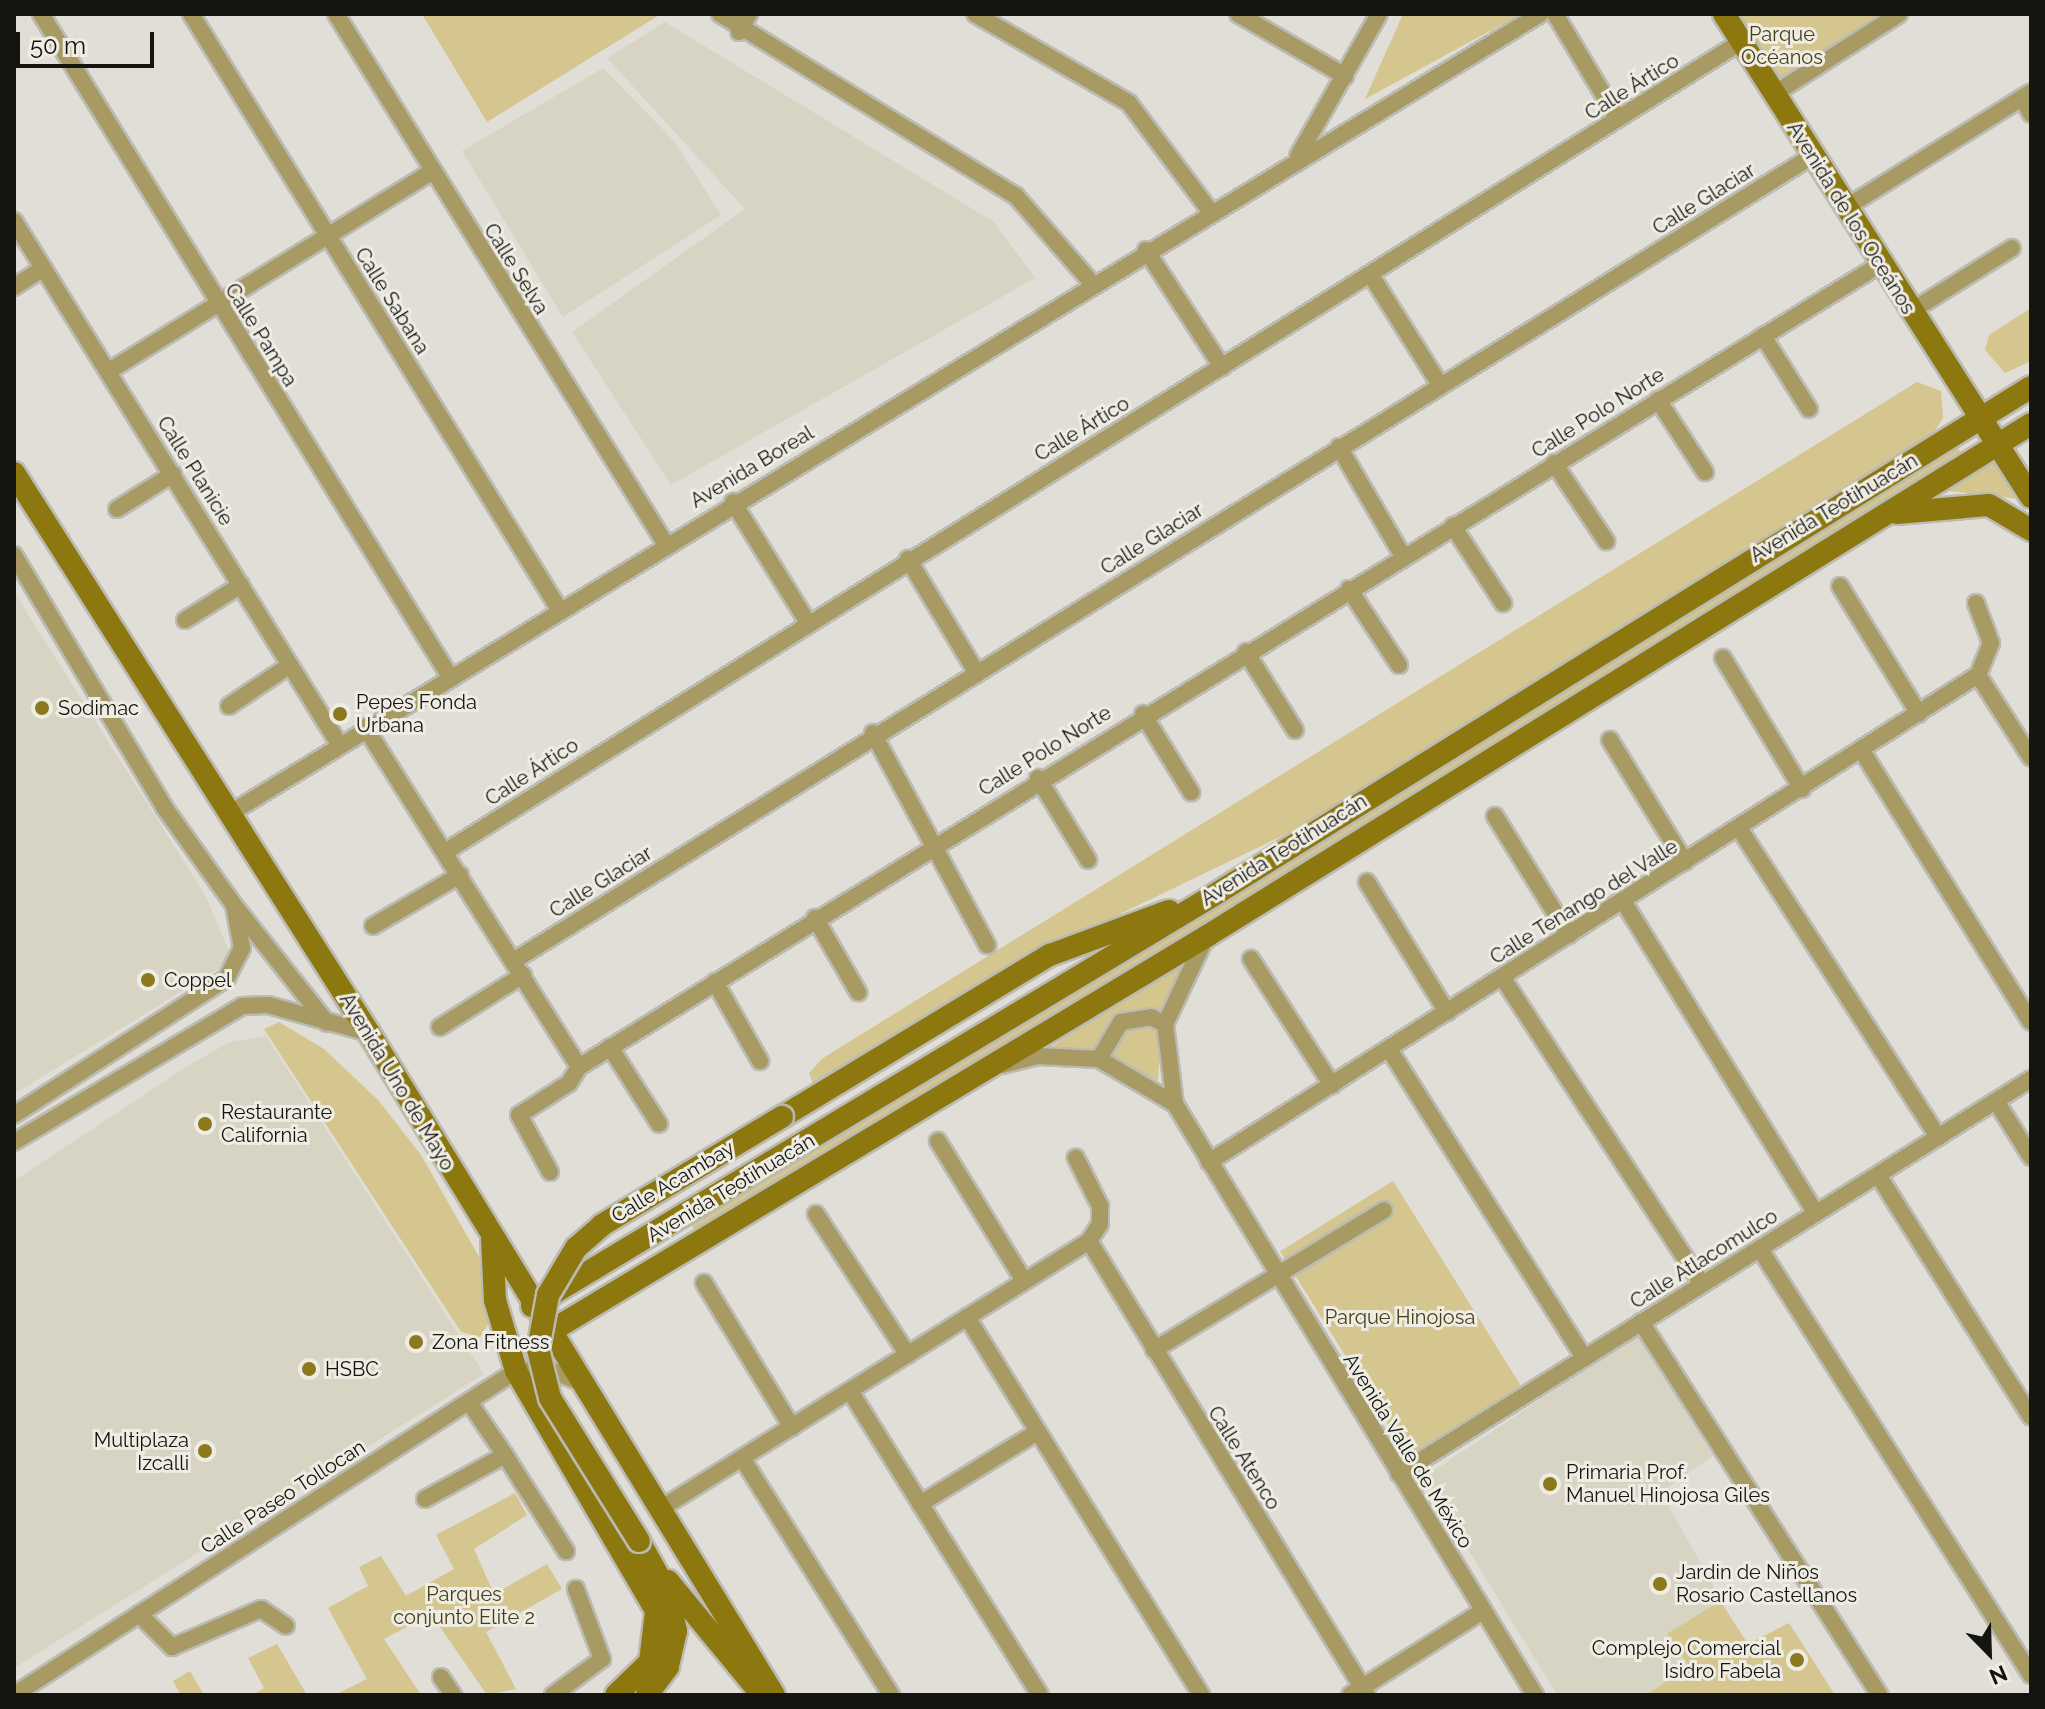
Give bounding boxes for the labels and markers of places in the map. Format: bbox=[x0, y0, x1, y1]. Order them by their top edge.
place label: Pepes Fonda Urbana bbox=[356, 690, 477, 737]
place label: Sodimac bbox=[58, 696, 139, 720]
marker: Sodimac bbox=[33, 699, 51, 717]
marker: Pepes Fonda Urbana bbox=[331, 705, 349, 723]
place label: Coppel bbox=[164, 968, 231, 992]
marker: Coppel bbox=[139, 971, 157, 989]
place label: Restaurante California bbox=[221, 1100, 332, 1147]
marker: Restaurante California bbox=[196, 1115, 214, 1133]
place label: Zona Fitness bbox=[432, 1330, 549, 1354]
marker: Zona Fitness bbox=[407, 1333, 425, 1351]
place label: HSBC bbox=[325, 1357, 379, 1381]
marker: HSBC bbox=[300, 1360, 318, 1378]
place label: Multiplaza Izcalli bbox=[94, 1428, 189, 1475]
marker: Multiplaza Izcalli bbox=[196, 1442, 214, 1460]
place label: Primaria Prof. Manuel Hinojosa Giles bbox=[1566, 1460, 1770, 1507]
marker: Primaria Prof. Manuel Hinojosa Giles bbox=[1541, 1475, 1559, 1493]
place label: Jardin de Niños Rosario Castellanos bbox=[1676, 1560, 1857, 1607]
marker: Jardin de Niños Rosario Castellanos bbox=[1651, 1575, 1669, 1593]
place label: Complejo Comercial Isidro Fabela bbox=[1592, 1636, 1781, 1683]
marker: Complejo Comercial Isidro Fabela bbox=[1788, 1651, 1806, 1669]

